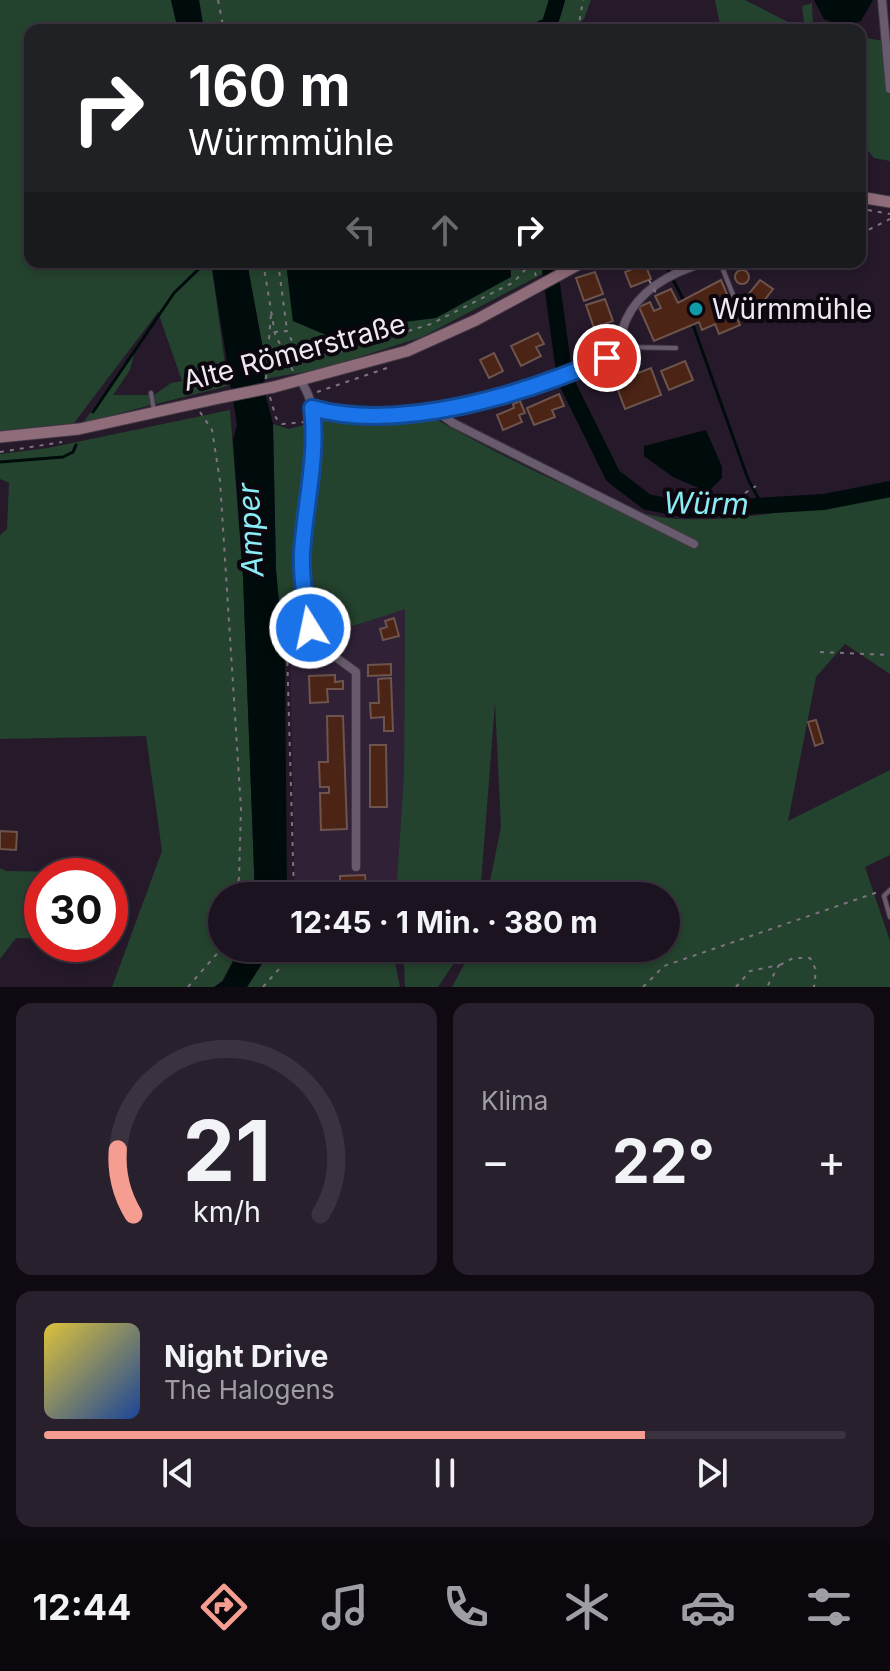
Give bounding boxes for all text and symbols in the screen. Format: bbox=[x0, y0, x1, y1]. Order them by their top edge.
text: 160 m bbox=[188, 52, 351, 120]
icon: right bbox=[56, 56, 160, 160]
text: Würmmühle bbox=[188, 120, 394, 164]
icon: left bbox=[339, 208, 383, 252]
icon: ahead bbox=[423, 208, 467, 252]
icon: right bbox=[507, 208, 551, 252]
place label: Würmmühle bbox=[712, 292, 872, 326]
marker: Würmmühle bbox=[687, 300, 705, 318]
street label: Alte Römerstraße bbox=[179, 306, 409, 398]
pin bbox=[573, 324, 641, 392]
icon: arrive bbox=[585, 336, 629, 380]
water label: Amper bbox=[230, 482, 270, 579]
water label: Würm bbox=[663, 484, 749, 522]
position arrow bbox=[268, 586, 352, 670]
speed limit sign: 30 bbox=[24, 858, 128, 962]
text: 12:45 · 1 Min. · 380 m bbox=[290, 904, 598, 940]
text: Klima bbox=[481, 1085, 548, 1116]
text: 21 bbox=[182, 1100, 271, 1201]
text: 22° bbox=[612, 1125, 715, 1197]
text: − bbox=[481, 1134, 510, 1188]
text: + bbox=[817, 1134, 846, 1188]
text: km/h bbox=[193, 1194, 260, 1229]
text: Night Drive bbox=[164, 1338, 328, 1374]
text: The Halogens bbox=[164, 1374, 335, 1405]
icon: previous bbox=[156, 1451, 200, 1495]
icon: pause bbox=[423, 1451, 467, 1495]
icon: next bbox=[690, 1451, 734, 1495]
icon: directions bbox=[196, 1579, 252, 1635]
icon: music bbox=[317, 1579, 373, 1635]
icon: phone bbox=[438, 1579, 494, 1635]
icon: climate bbox=[559, 1579, 615, 1635]
icon: car bbox=[680, 1579, 736, 1635]
icon: filters bbox=[801, 1579, 857, 1635]
text: 12:44 bbox=[33, 1585, 131, 1629]

